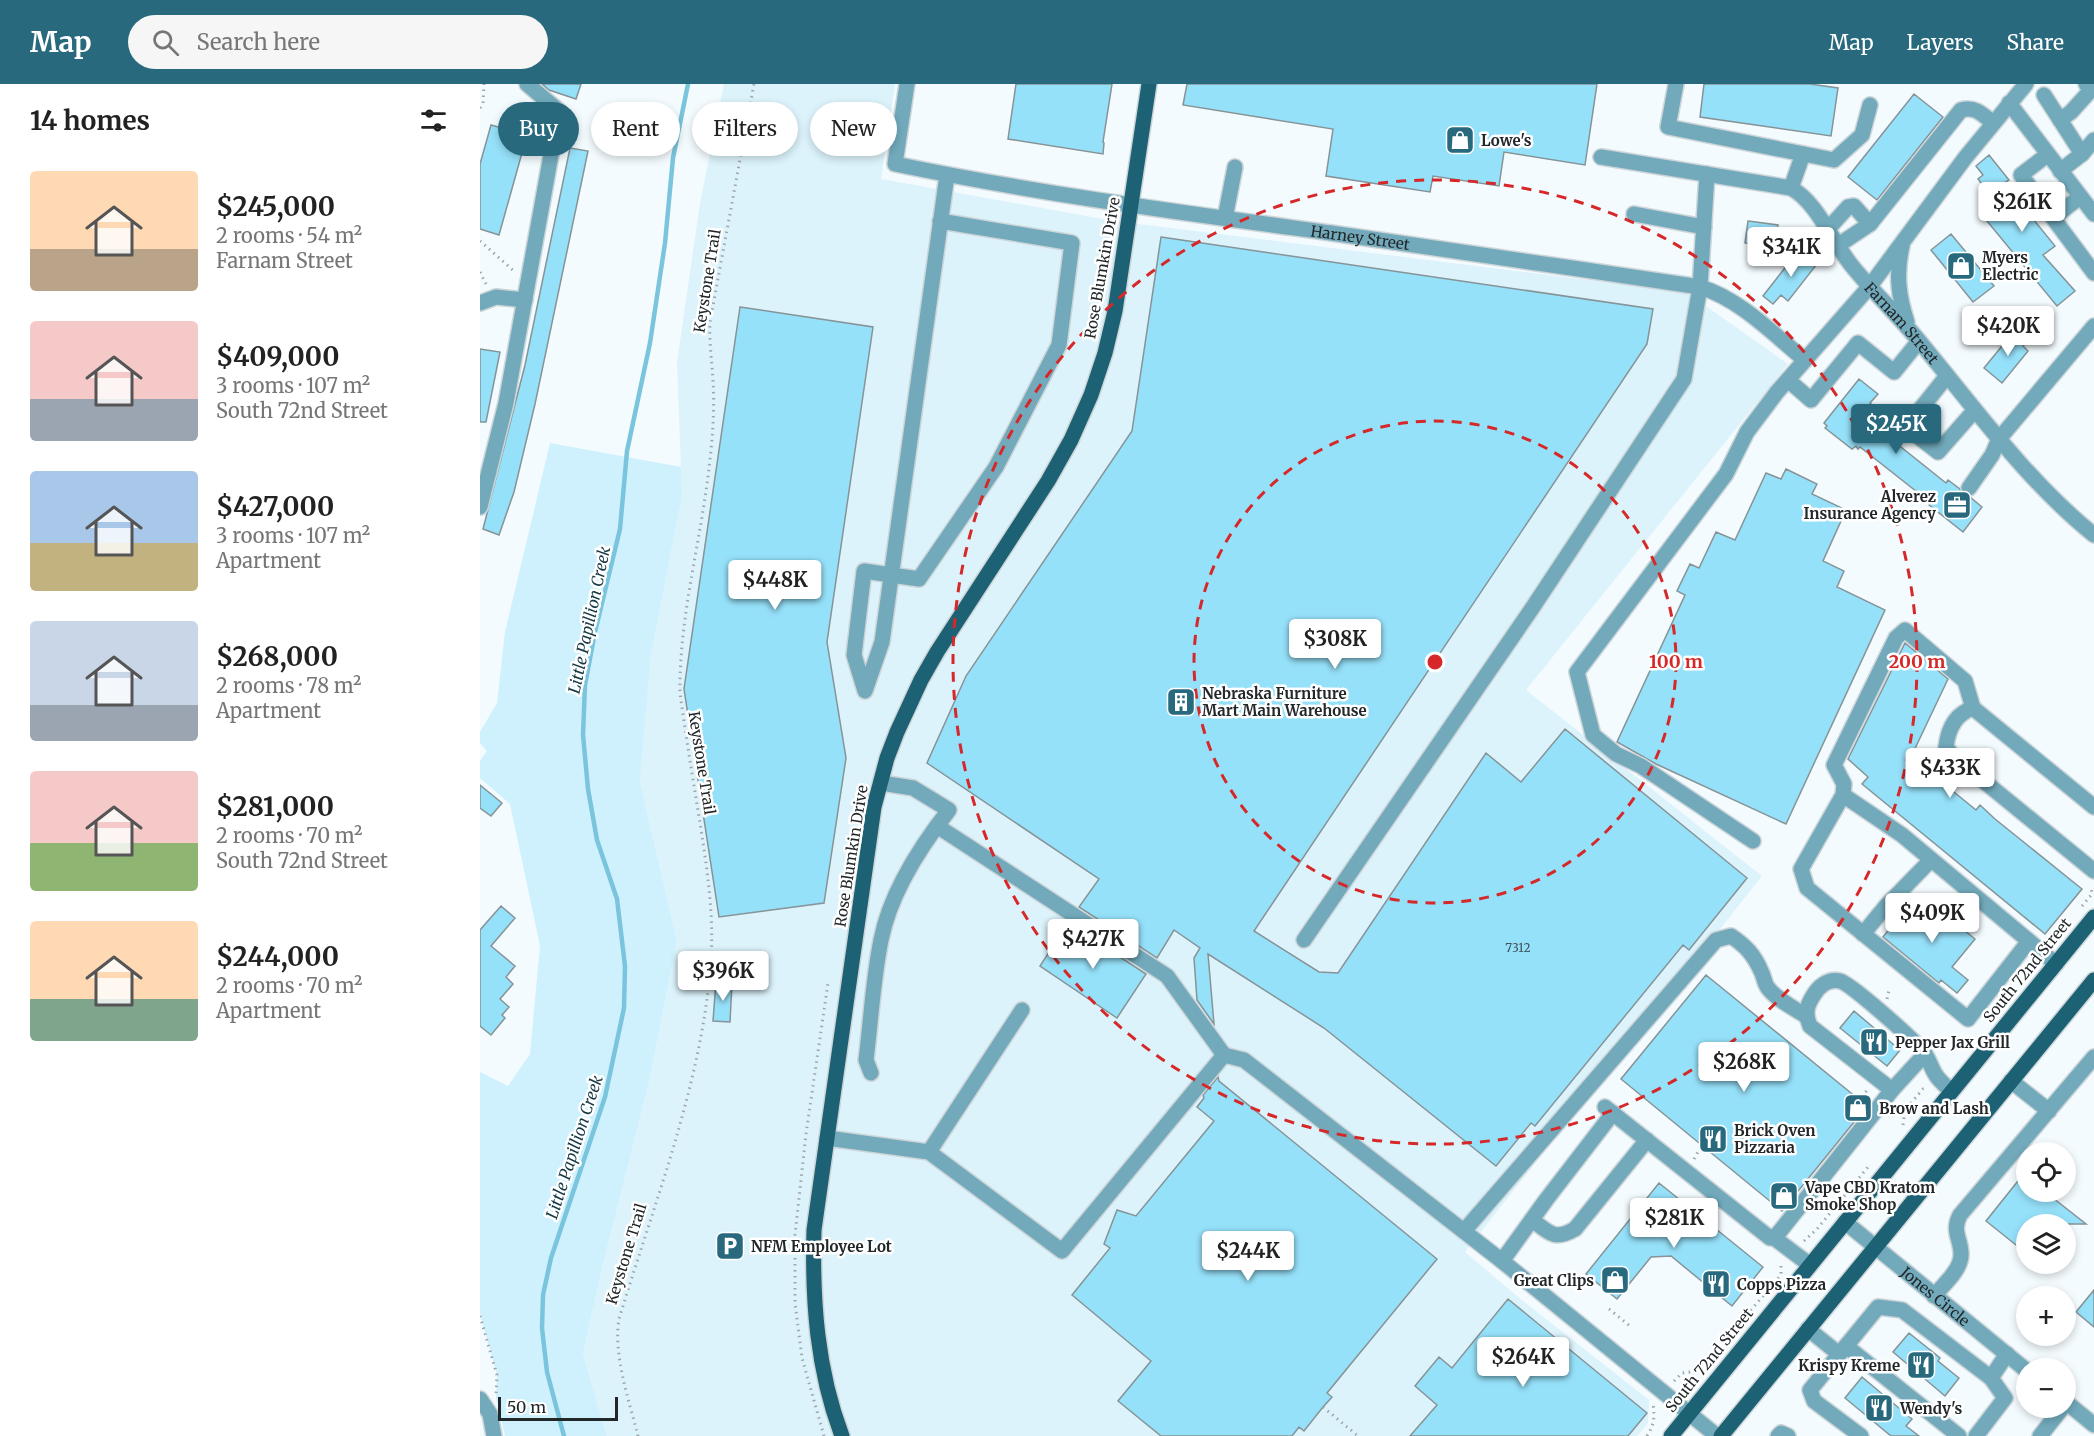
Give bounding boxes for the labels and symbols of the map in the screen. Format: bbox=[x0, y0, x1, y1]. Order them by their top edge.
shop icon: Lowe's bbox=[1444, 124, 1476, 156]
place label: Lowe's bbox=[1481, 131, 1532, 150]
pin: $261K bbox=[1980, 182, 2064, 233]
street label: Rose Blumkin Drive bbox=[1080, 196, 1124, 340]
street label: Harney Street bbox=[1310, 221, 1411, 254]
pin: $341K bbox=[1749, 227, 1833, 278]
street label: Keystone Trail bbox=[689, 228, 725, 334]
place label: Myers Electric bbox=[1982, 248, 2039, 284]
shop icon: Myers Electric bbox=[1945, 250, 1977, 282]
street label: Farnam Street bbox=[1861, 278, 1943, 368]
pin: $420K bbox=[1966, 306, 2050, 357]
pin: $245K bbox=[1854, 404, 1938, 455]
place label: Alverez Insurance Agency bbox=[1804, 487, 1936, 523]
office icon: Alverez Insurance Agency bbox=[1941, 489, 1973, 521]
water label: Little Papillion Creek bbox=[564, 544, 614, 695]
pin: $448K bbox=[733, 560, 817, 611]
pin: $308K bbox=[1293, 619, 1377, 670]
text: 100 m bbox=[1649, 650, 1703, 673]
text: 200 m bbox=[1889, 650, 1945, 673]
centre of rings bbox=[1425, 652, 1445, 672]
place label: Nebraska Furniture Mart Main Warehouse bbox=[1202, 684, 1367, 720]
building icon: Nebraska Furniture Mart Main Warehouse bbox=[1165, 686, 1197, 718]
street label: Keystone Trail bbox=[684, 710, 720, 816]
pin: $433K bbox=[1908, 748, 1992, 799]
street label: Rose Blumkin Drive bbox=[830, 784, 872, 928]
pin: $409K bbox=[1890, 893, 1974, 944]
street label: South 72nd Street bbox=[1979, 914, 2075, 1026]
pin: $427K bbox=[1051, 919, 1135, 970]
house number: 7312 bbox=[1505, 940, 1531, 955]
pin: $396K bbox=[681, 951, 765, 1002]
restaurant icon: Pepper Jax Grill bbox=[1858, 1026, 1890, 1058]
place label: Pepper Jax Grill bbox=[1895, 1033, 2010, 1052]
pin: $268K bbox=[1702, 1042, 1786, 1093]
water label: Little Papillion Creek bbox=[541, 1072, 607, 1221]
shop icon: Brow and Lash bbox=[1842, 1092, 1874, 1124]
place label: Brow and Lash bbox=[1879, 1099, 1989, 1118]
place label: Brick Oven Pizzaria bbox=[1734, 1121, 1815, 1157]
restaurant icon: Brick Oven Pizzaria bbox=[1697, 1123, 1729, 1155]
place label: Vape CBD Kratom Smoke Shop bbox=[1804, 1178, 1935, 1214]
shop icon: Vape CBD Kratom Smoke Shop bbox=[1768, 1180, 1800, 1212]
pin: $281K bbox=[1632, 1198, 1716, 1249]
street label: Keystone Trail bbox=[602, 1201, 650, 1307]
parking icon: NFM Employee Lot bbox=[714, 1230, 746, 1262]
pin: $244K bbox=[1206, 1231, 1290, 1282]
place label: NFM Employee Lot bbox=[751, 1237, 892, 1256]
street label: Jones Circle bbox=[1896, 1262, 1974, 1330]
shop icon: Great Clips bbox=[1599, 1264, 1631, 1296]
restaurant icon: Copps Pizza bbox=[1700, 1268, 1732, 1300]
place label: Great Clips bbox=[1514, 1271, 1594, 1290]
place label: Copps Pizza bbox=[1737, 1275, 1827, 1294]
street label: South 72nd Street bbox=[1661, 1304, 1757, 1416]
pin: $264K bbox=[1481, 1337, 1565, 1388]
restaurant icon: Krispy Kreme bbox=[1905, 1349, 1937, 1381]
place label: Krispy Kreme bbox=[1798, 1356, 1900, 1375]
restaurant icon: Wendy's bbox=[1863, 1392, 1895, 1424]
scale bar bbox=[498, 1394, 618, 1422]
place label: Wendy's bbox=[1899, 1399, 1962, 1418]

